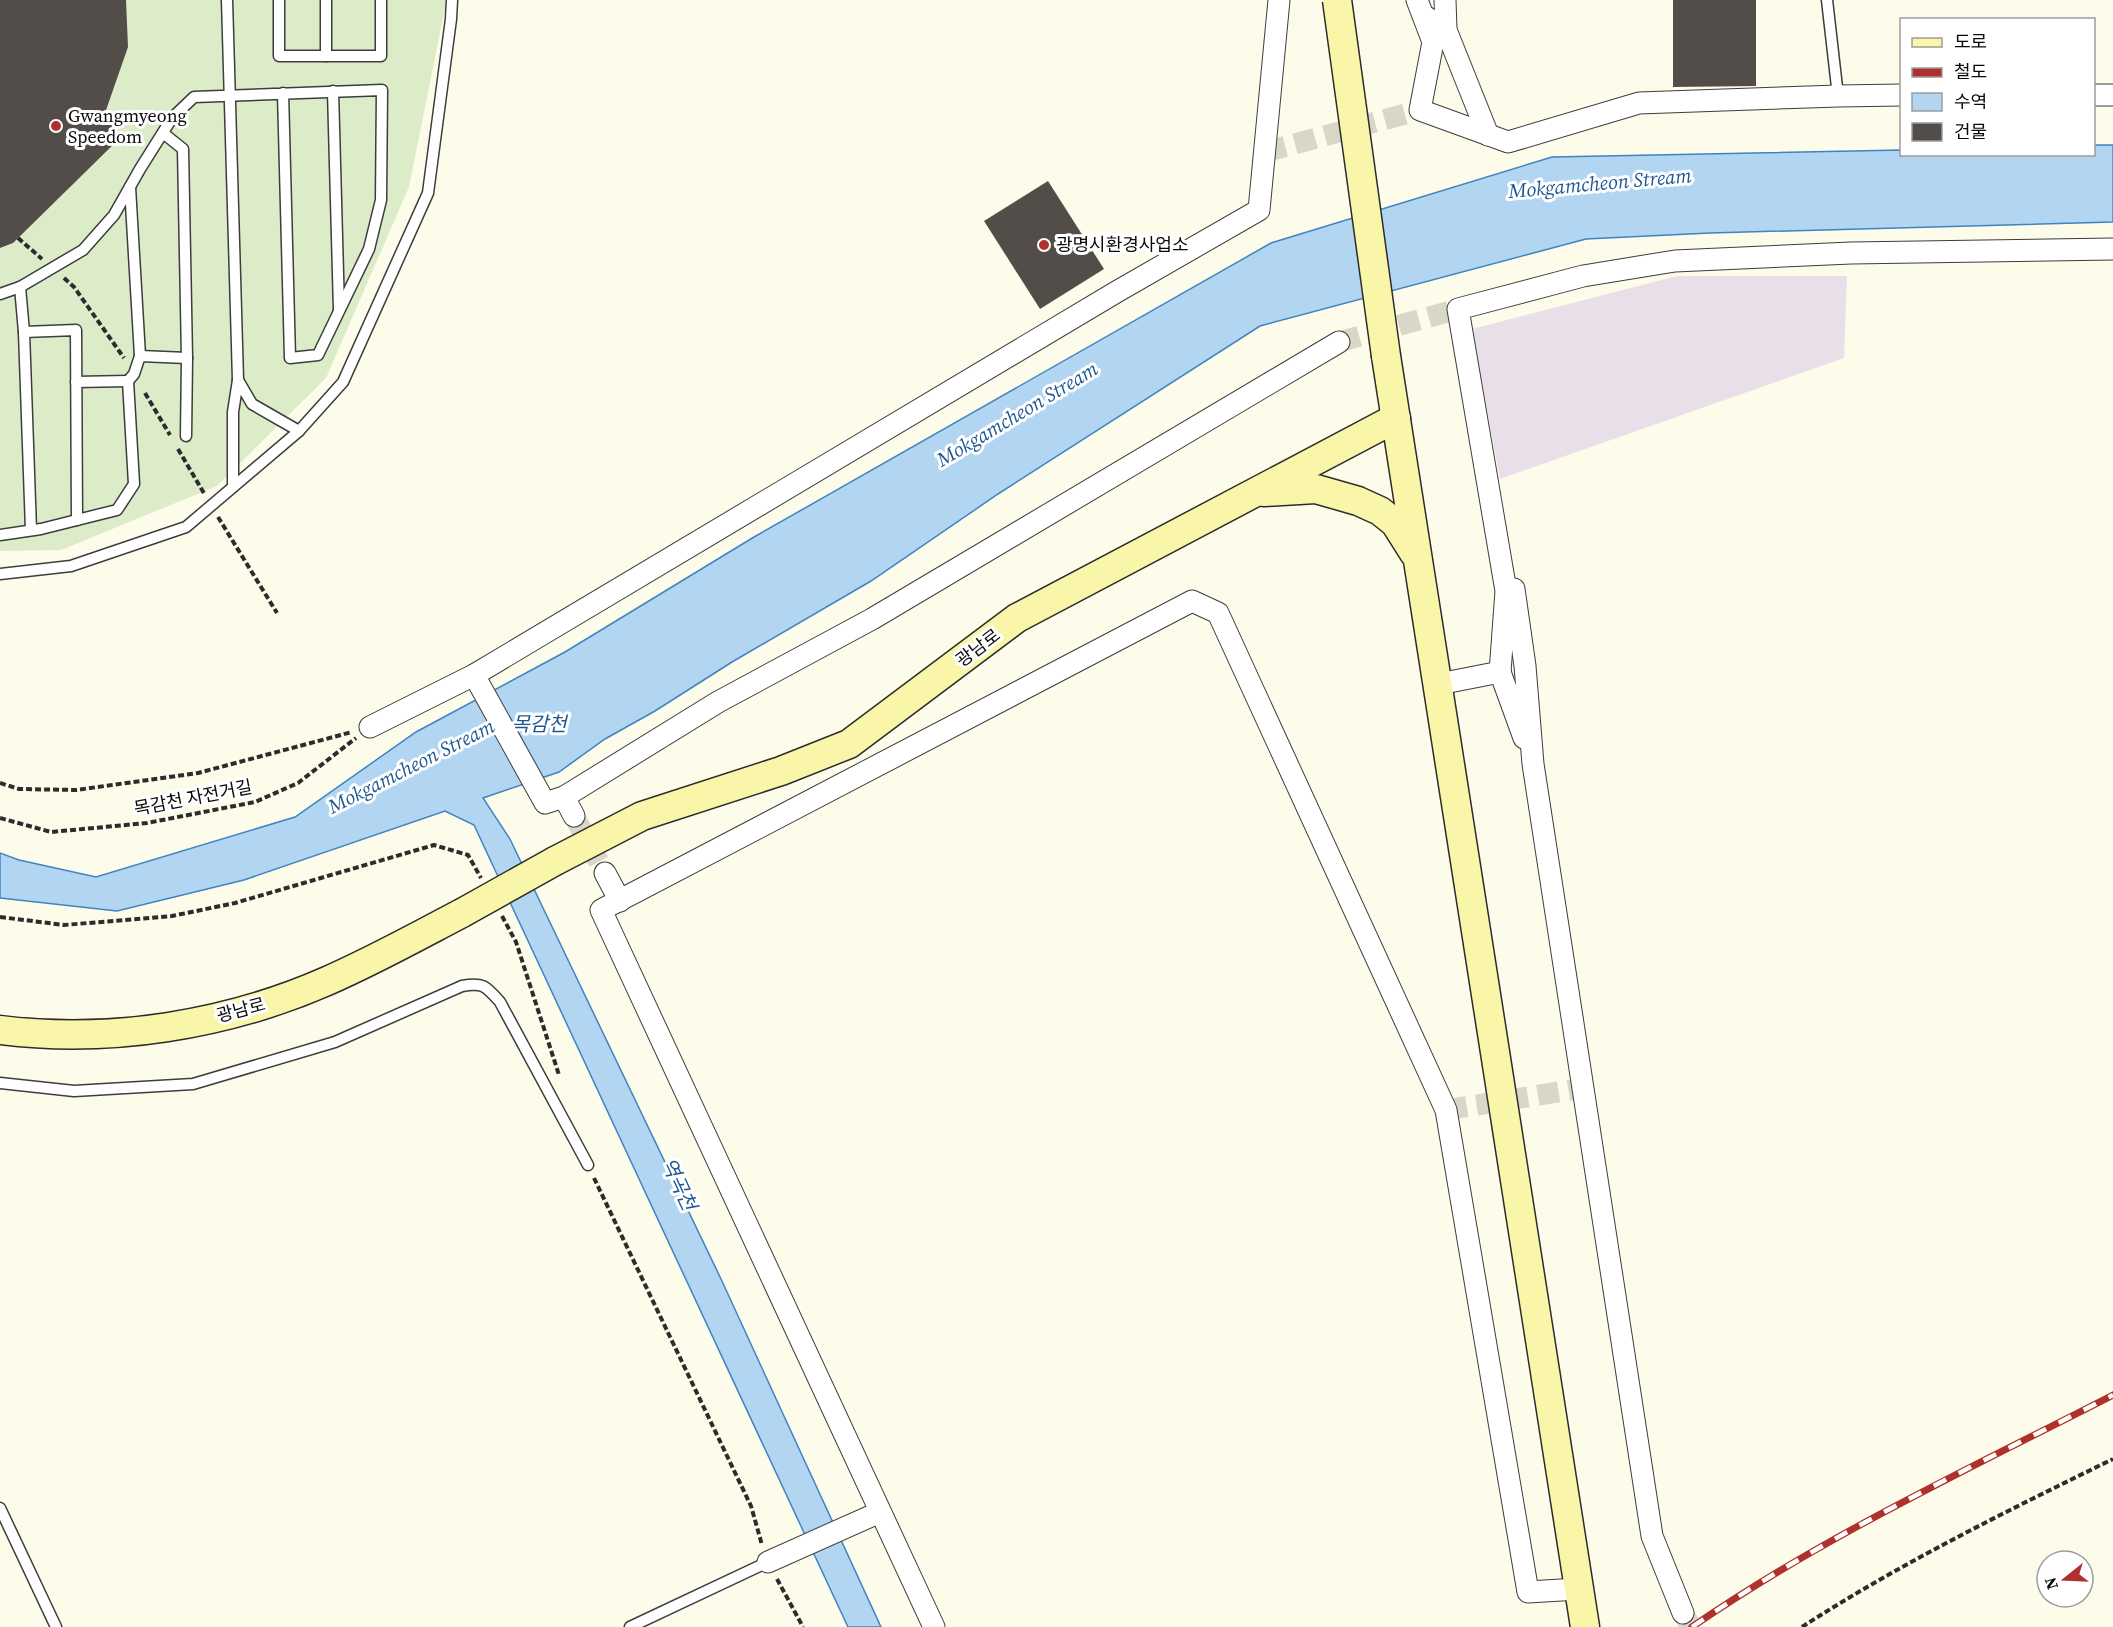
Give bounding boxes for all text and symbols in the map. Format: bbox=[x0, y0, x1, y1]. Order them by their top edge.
legend bbox=[1900, 18, 2095, 156]
text: 도로 bbox=[1954, 29, 1987, 54]
text: 철도 bbox=[1954, 59, 1987, 84]
text: 수역 bbox=[1954, 89, 1987, 114]
place label: Gwangmyeong Speedom bbox=[68, 103, 187, 149]
marker: Gwangmyeong Speedom bbox=[49, 119, 63, 133]
text: 건물 bbox=[1954, 119, 1987, 144]
water label: Mokgamcheon Stream bbox=[1506, 161, 1693, 205]
place label: 광명시환경사업소 bbox=[1056, 232, 1188, 257]
marker: 광명시환경사업소 bbox=[1037, 238, 1051, 252]
water label: Mokgamcheon Stream bbox=[930, 354, 1104, 474]
street label: 광남로 bbox=[950, 623, 1005, 673]
water label: 목감천 bbox=[511, 710, 569, 738]
water label: Mokgamcheon Stream bbox=[322, 712, 500, 821]
street label: 목감천 자전거길 bbox=[132, 774, 254, 821]
street label: 광남로 bbox=[214, 991, 268, 1028]
water label: 역곡천 bbox=[655, 1153, 704, 1217]
north arrow bbox=[2035, 1549, 2095, 1609]
text: N bbox=[2038, 1574, 2063, 1593]

